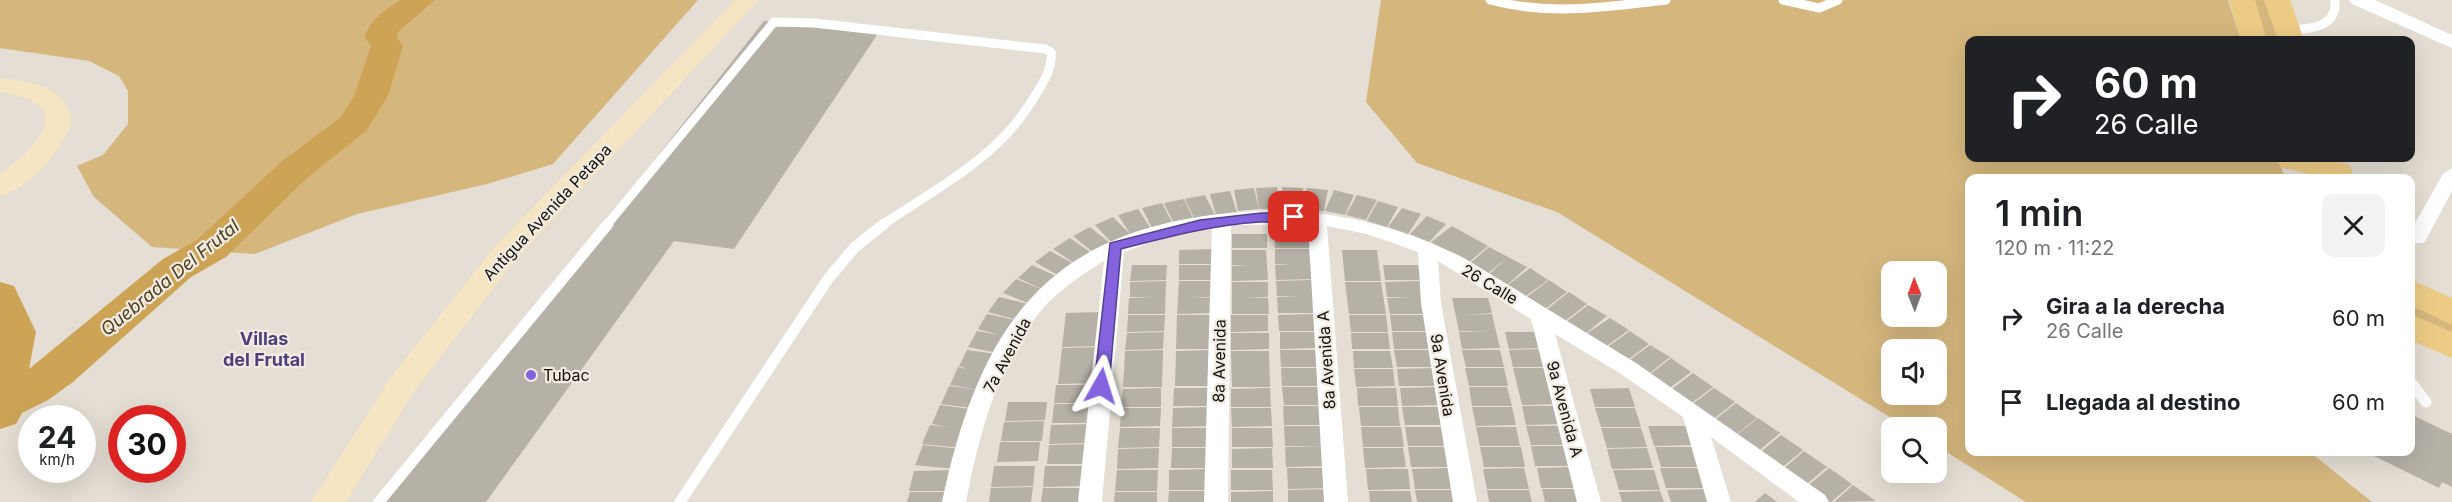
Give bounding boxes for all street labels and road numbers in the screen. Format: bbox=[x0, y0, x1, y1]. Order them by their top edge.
street label: Antigua Avenida Petapa bbox=[478, 139, 616, 285]
street label: 26 Calle bbox=[1458, 259, 1522, 309]
street label: 8a Avenida A bbox=[1313, 310, 1339, 410]
street label: 7a Avenida bbox=[979, 314, 1035, 396]
street label: 8a Avenida bbox=[1208, 319, 1230, 403]
street label: 9a Avenida bbox=[1427, 332, 1459, 418]
street label: 9a Avenida A bbox=[1543, 359, 1587, 459]

